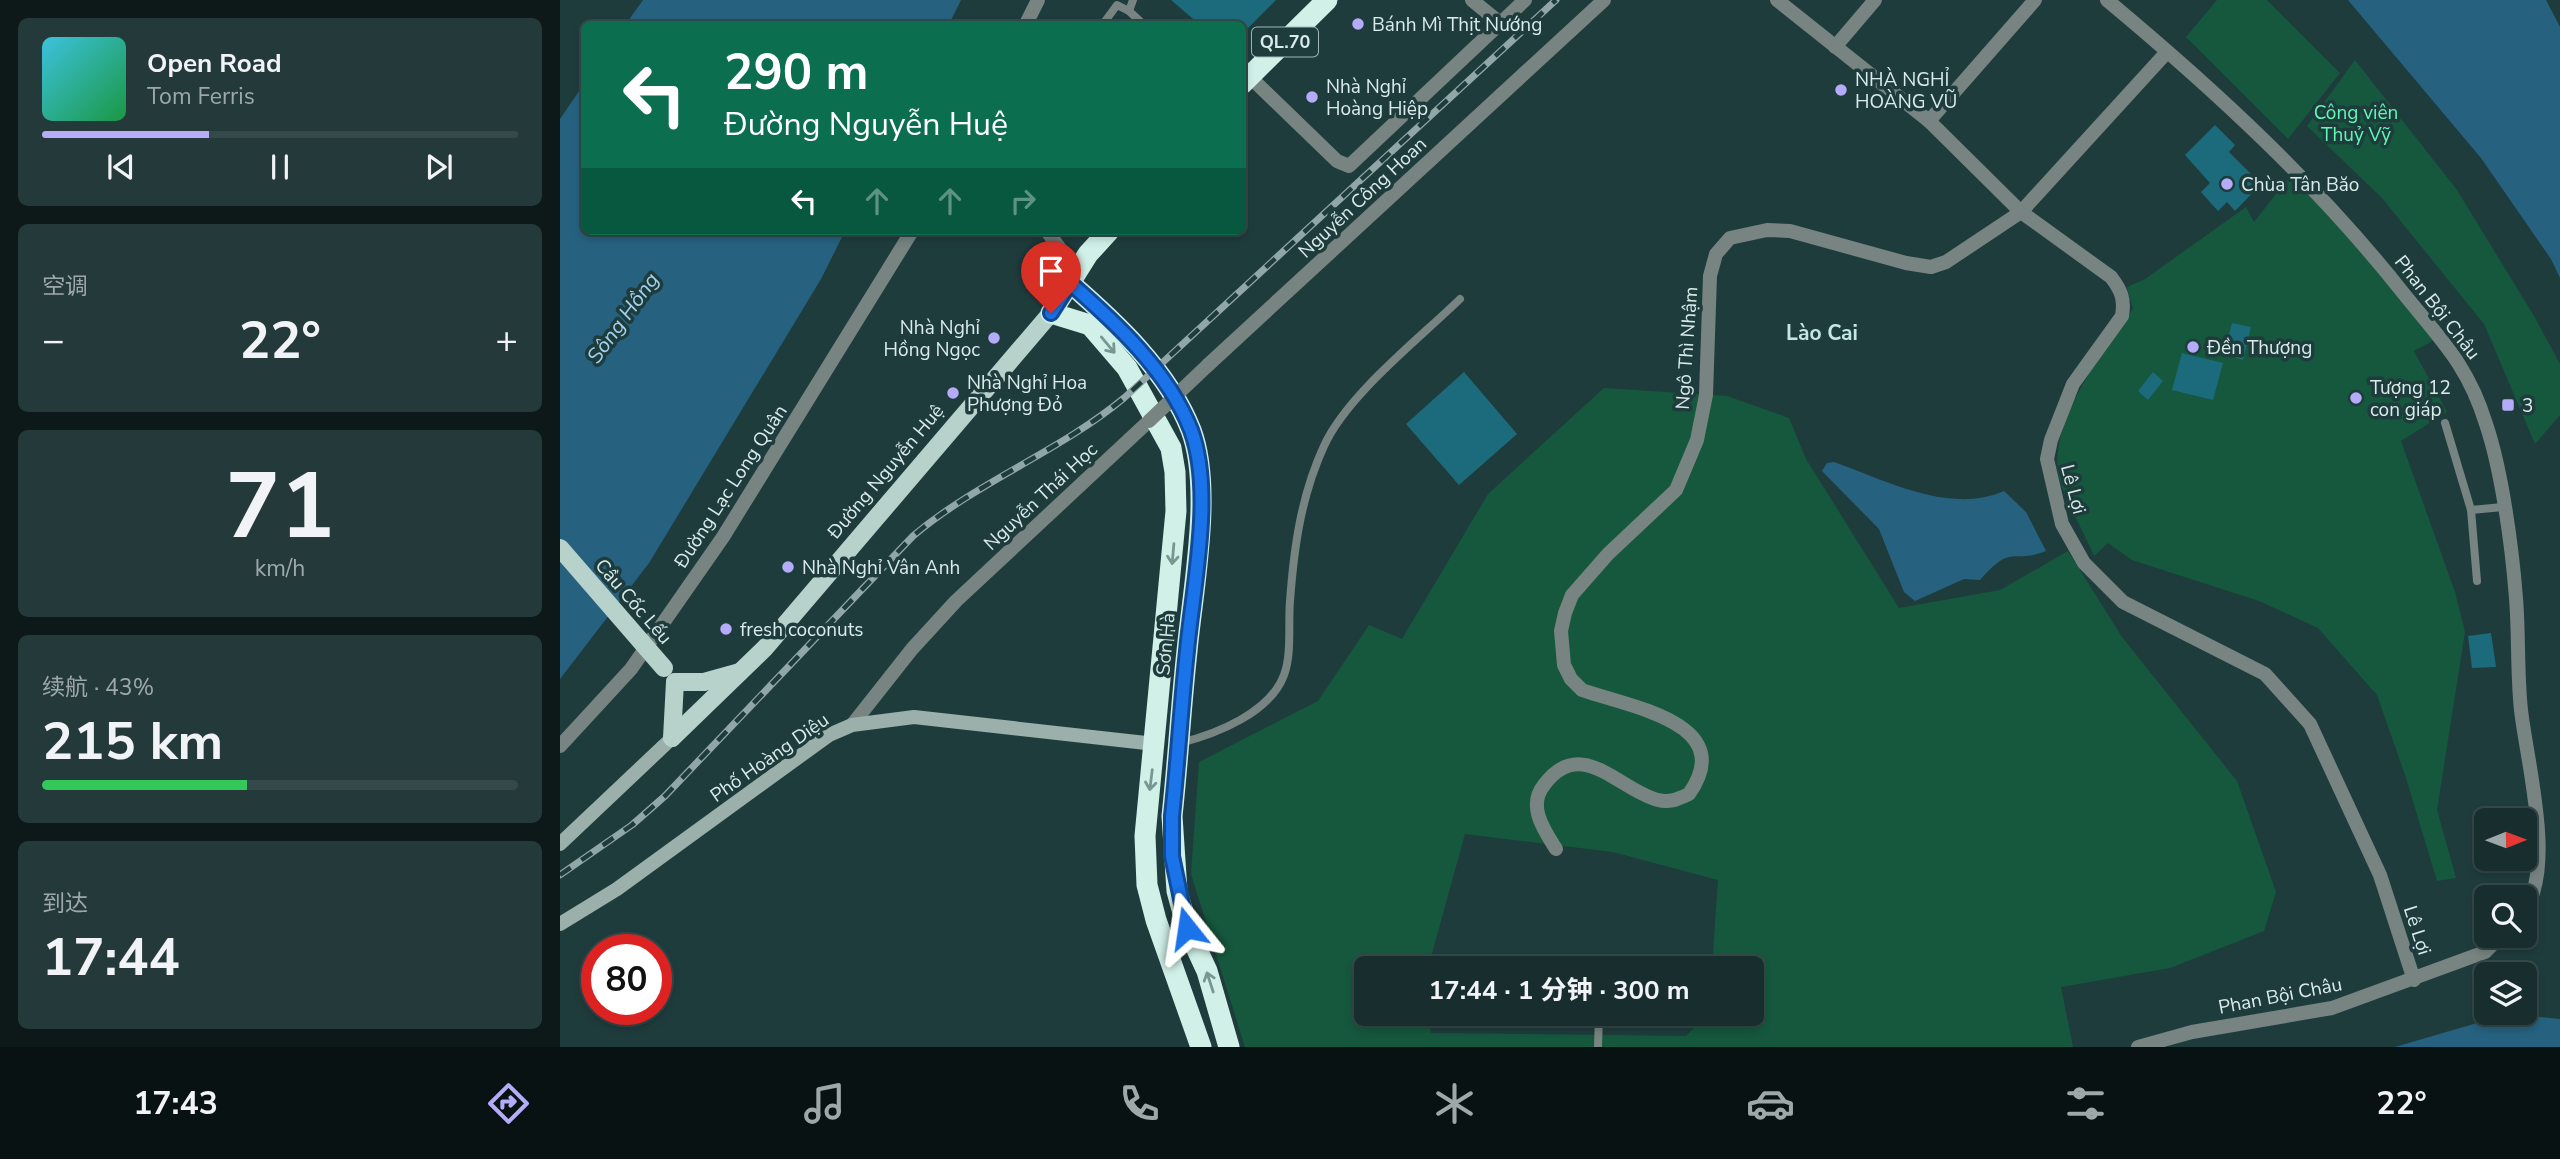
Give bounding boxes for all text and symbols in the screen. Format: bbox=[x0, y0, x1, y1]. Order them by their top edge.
place label: Bánh Mì Thịt Nướng bbox=[1372, 12, 1542, 38]
marker: Bánh Mì Thịt Nướng bbox=[1350, 16, 1366, 32]
road number: QL.70 bbox=[1252, 28, 1318, 56]
text: 290 m bbox=[724, 39, 868, 106]
text: Open Road bbox=[147, 46, 282, 81]
icon: left bbox=[609, 49, 700, 140]
place label: NHÀ NGHỈ HOÀNG VŨ bbox=[1855, 67, 1957, 115]
place label: Nhà Nghỉ Hoàng Hiệp bbox=[1326, 74, 1428, 122]
text: Tom Ferris bbox=[147, 81, 255, 112]
marker: NHÀ NGHỈ HOÀNG VŨ bbox=[1833, 82, 1849, 98]
marker: Nhà Nghỉ Hoàng Hiệp bbox=[1304, 89, 1320, 105]
park label: Công viên Thuỷ Vỹ bbox=[2314, 100, 2398, 148]
text: Đường Nguyễn Huệ bbox=[724, 103, 1008, 146]
street label: Nguyễn Công Hoan bbox=[1293, 131, 1432, 264]
icon: previous bbox=[102, 148, 140, 186]
icon: pause bbox=[261, 148, 299, 186]
icon: next bbox=[420, 148, 458, 186]
place label: Chùa Tân Băo bbox=[2241, 172, 2359, 198]
marker: Chùa Tân Băo bbox=[2219, 176, 2235, 192]
icon: left bbox=[785, 182, 823, 220]
icon: ahead bbox=[858, 182, 896, 220]
icon: ahead bbox=[931, 182, 969, 220]
icon: right bbox=[1004, 182, 1042, 220]
pin bbox=[1021, 241, 1081, 313]
street label: Phan Bội Châu bbox=[2388, 250, 2486, 365]
icon: arrive bbox=[1032, 252, 1070, 290]
water label: Sông Hồng bbox=[580, 267, 666, 369]
text: 空调 bbox=[42, 271, 88, 302]
street label: Ngô Thì Nhậm bbox=[1670, 286, 1704, 411]
text: 22° bbox=[239, 305, 321, 376]
text: − bbox=[42, 315, 65, 366]
text: + bbox=[495, 315, 518, 366]
place label: Nhà Nghỉ Hồng Ngọc bbox=[884, 315, 981, 363]
district label: Lào Cai bbox=[1786, 319, 1858, 347]
marker: Nhà Nghỉ Hồng Ngọc bbox=[986, 330, 1002, 346]
place label: Đền Thượng bbox=[2206, 335, 2312, 361]
one-way arrow bbox=[1100, 336, 1116, 354]
marker: Đền Thượng bbox=[2185, 339, 2201, 355]
place label: Nhà Nghỉ Hoa Phượng Đỏ bbox=[967, 370, 1087, 418]
place label: Tượng 12 con giáp bbox=[2370, 375, 2451, 423]
marker: Nhà Nghỉ Hoa Phượng Đỏ bbox=[945, 385, 961, 401]
marker: Tượng 12 con giáp bbox=[2348, 390, 2364, 406]
place label: 3 bbox=[2522, 393, 2533, 419]
marker: 3 bbox=[2500, 397, 2516, 413]
street label: Đường Nguyễn Huệ bbox=[821, 399, 950, 545]
street label: Đường Lạc Long Quân bbox=[668, 400, 793, 574]
street label: Nguyễn Thái Học bbox=[978, 437, 1103, 556]
text: 71 bbox=[225, 445, 335, 569]
street label: Lê Lợi bbox=[2054, 462, 2092, 517]
one-way arrow bbox=[1166, 542, 1179, 565]
text: km/h bbox=[255, 553, 305, 584]
street label: Cầu Cốc Lếu bbox=[589, 553, 678, 650]
place label: Nhà Nghỉ Vân Anh bbox=[802, 555, 960, 581]
marker: Nhà Nghỉ Vân Anh bbox=[780, 559, 796, 575]
street label: Sơn Hà bbox=[1150, 612, 1182, 676]
place label: fresh coconuts bbox=[740, 617, 864, 643]
marker: fresh coconuts bbox=[718, 621, 734, 637]
text: 续航 · 43% bbox=[42, 672, 154, 703]
text: 215 km bbox=[42, 706, 223, 777]
street label: Phố Hoàng Diệu bbox=[705, 707, 834, 808]
one-way arrow bbox=[1145, 768, 1158, 791]
north arrow bbox=[2474, 808, 2538, 872]
map controls bbox=[2474, 808, 2537, 1025]
button: search bbox=[2474, 885, 2537, 948]
text: 到达 bbox=[42, 888, 88, 919]
position arrow bbox=[1150, 891, 1224, 965]
street label: Lê Lợi bbox=[2397, 902, 2437, 958]
text: 17:44 bbox=[42, 922, 180, 993]
speed limit sign: 80 bbox=[581, 934, 672, 1025]
button: layers bbox=[2474, 962, 2537, 1025]
one-way arrow bbox=[1203, 971, 1215, 993]
street label: Phan Bội Châu bbox=[2216, 971, 2344, 1021]
text: 17:44 · 1 分钟 · 300 m bbox=[1428, 973, 1690, 1008]
icon: directions bbox=[484, 1079, 533, 1128]
icon: music bbox=[800, 1079, 849, 1128]
icon: phone bbox=[1115, 1079, 1164, 1128]
icon: climate bbox=[1430, 1079, 1479, 1128]
icon: car bbox=[1746, 1079, 1795, 1128]
icon: filters bbox=[2061, 1079, 2110, 1128]
text: 17:43 bbox=[133, 1082, 218, 1125]
text: 22° bbox=[2376, 1082, 2427, 1125]

